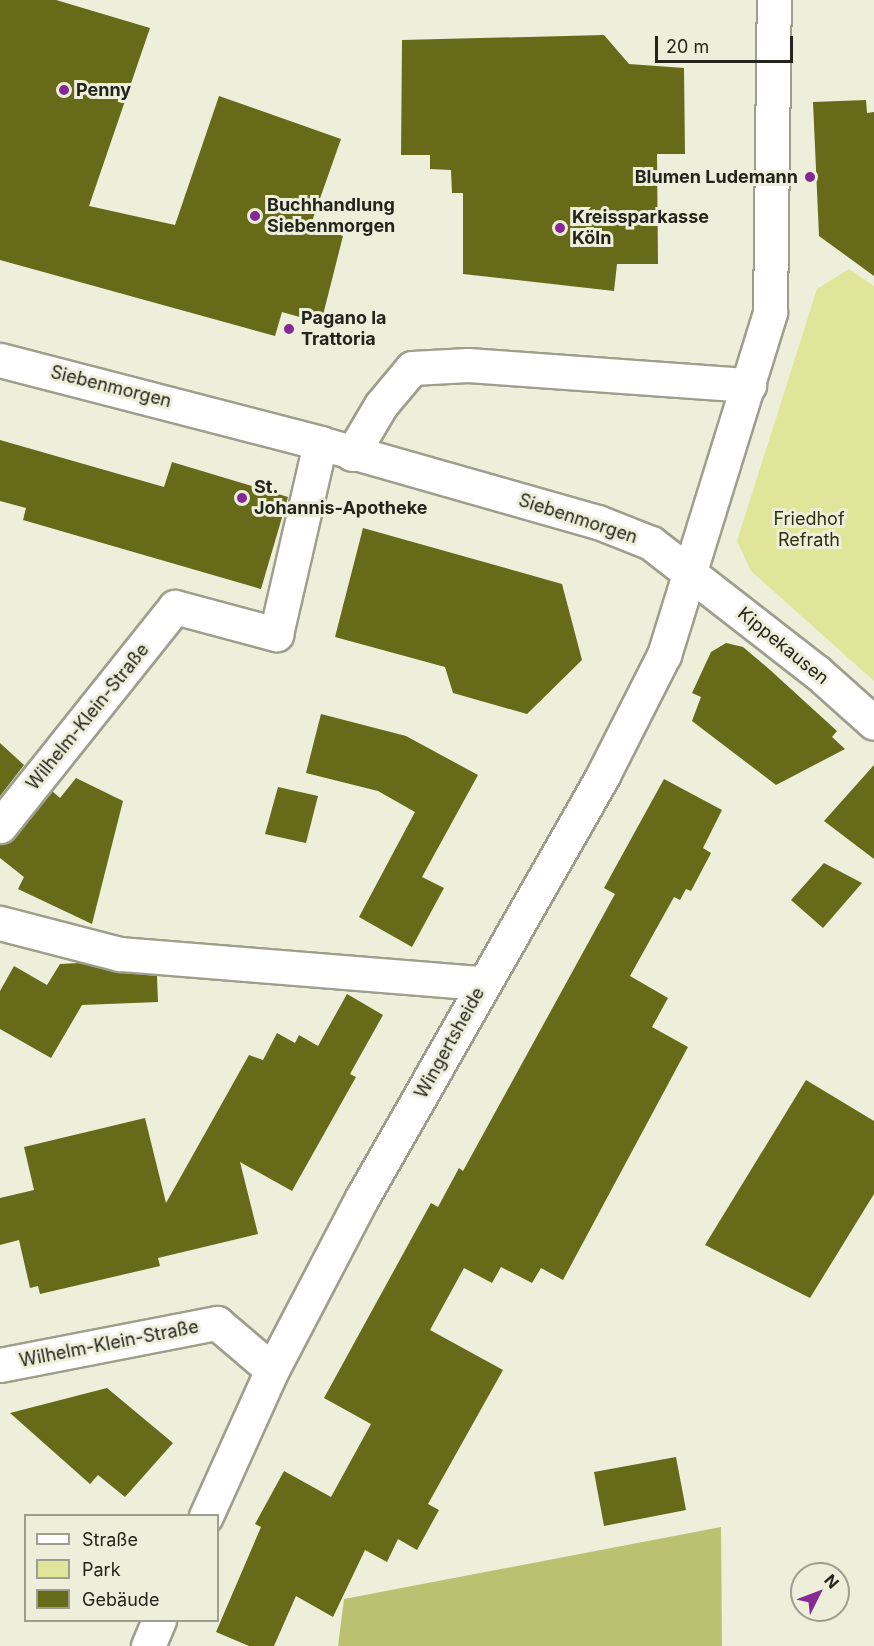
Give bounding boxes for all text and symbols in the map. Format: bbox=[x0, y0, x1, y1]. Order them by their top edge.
scale bar bbox=[658, 24, 796, 62]
text: 20 m bbox=[666, 36, 709, 57]
place label: Penny bbox=[76, 79, 131, 101]
marker: Penny bbox=[57, 83, 71, 97]
place label: Blumen Ludemann bbox=[635, 166, 798, 188]
marker: Blumen Ludemann bbox=[803, 170, 817, 184]
place label: Buchhandlung Siebenmorgen bbox=[267, 195, 395, 238]
place label: Kreissparkasse Köln bbox=[572, 207, 709, 250]
marker: Buchhandlung Siebenmorgen bbox=[248, 209, 262, 223]
marker: Kreissparkasse Köln bbox=[553, 221, 567, 235]
place label: Pagano la Trattoria bbox=[301, 308, 387, 350]
marker: Pagano la Trattoria bbox=[282, 322, 296, 336]
street label: Siebenmorgen bbox=[48, 362, 174, 412]
place label: St. Johannis-Apotheke bbox=[254, 477, 428, 520]
street label: Siebenmorgen bbox=[516, 490, 640, 548]
marker: St. Johannis-Apotheke bbox=[235, 491, 249, 505]
park label: Friedhof Refrath bbox=[773, 509, 845, 552]
street label: Kippekausen bbox=[733, 603, 833, 689]
street label: Wilhelm-Klein-Straße bbox=[22, 639, 154, 795]
street label: Wingertsheide bbox=[411, 984, 489, 1102]
street label: Wilhelm-Klein-Straße bbox=[18, 1316, 200, 1372]
legend bbox=[24, 1514, 219, 1622]
text: Straße bbox=[82, 1529, 138, 1550]
text: Park bbox=[82, 1559, 121, 1580]
north arrow bbox=[790, 1562, 850, 1622]
text: N bbox=[820, 1570, 843, 1593]
text: Gebäude bbox=[82, 1589, 159, 1610]

